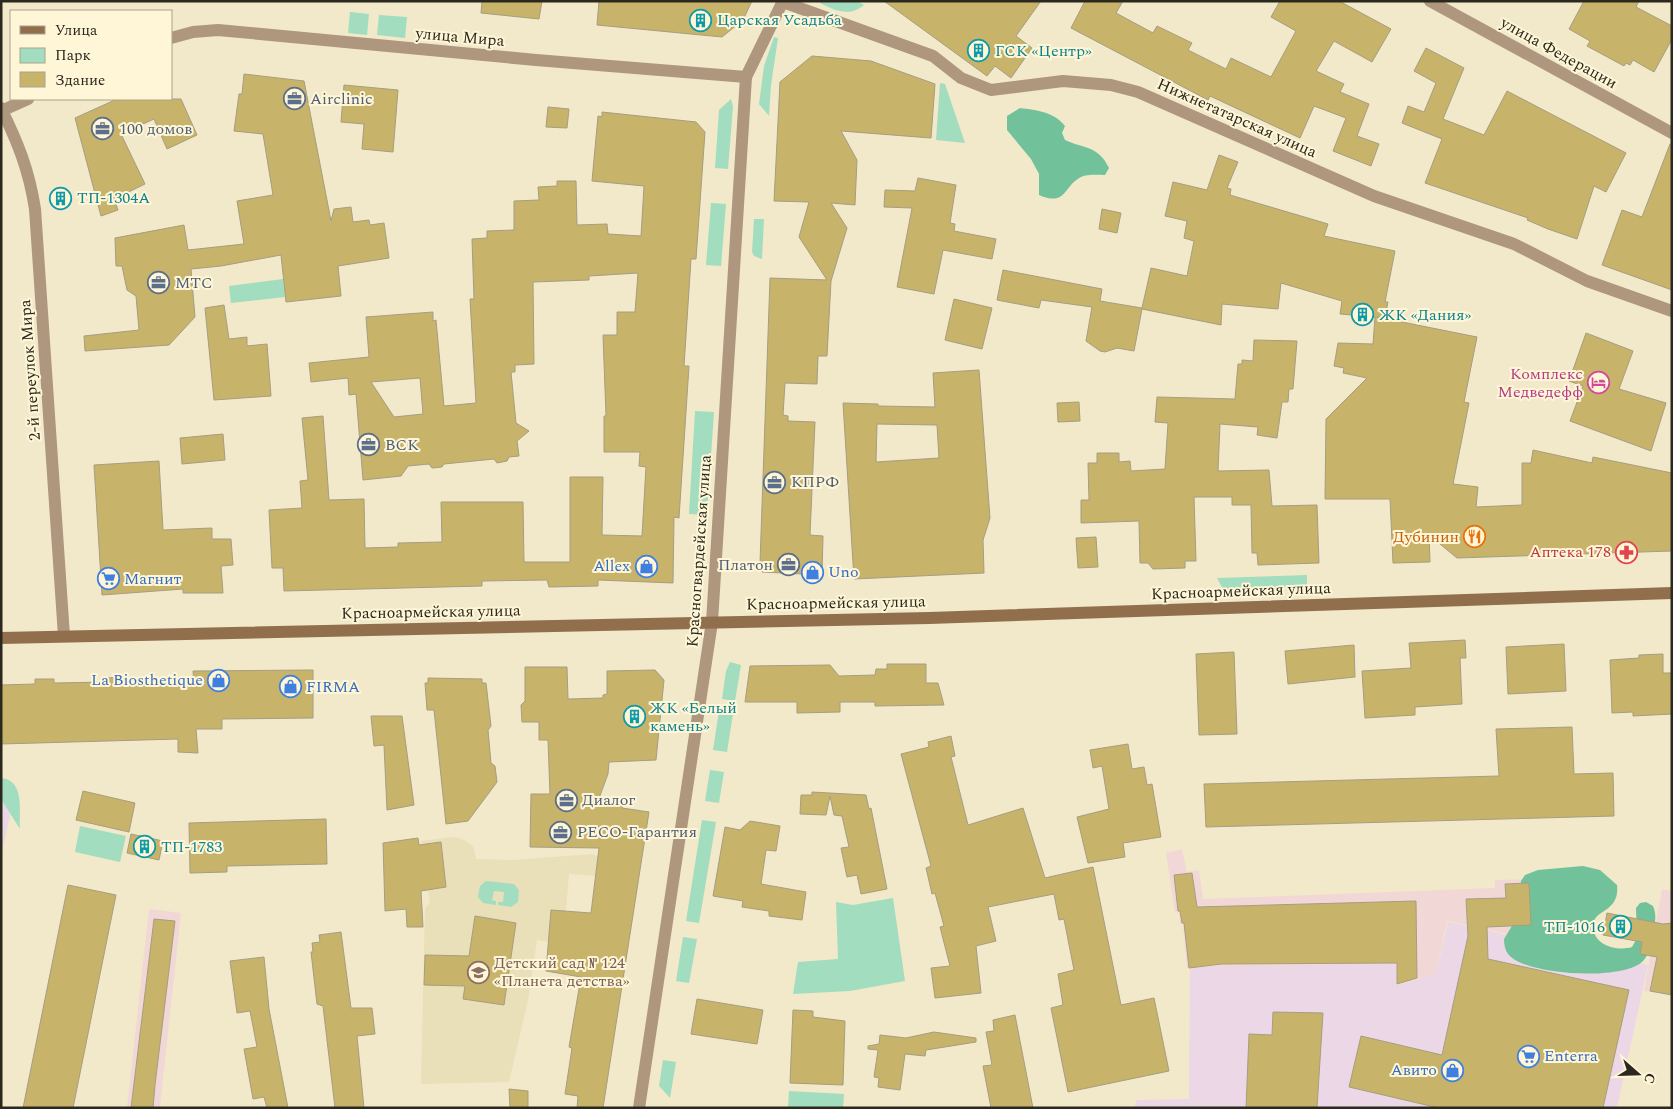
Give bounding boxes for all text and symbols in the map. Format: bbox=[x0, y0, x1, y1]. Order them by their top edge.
building icon: Царская Усадьба bbox=[689, 8, 713, 32]
place label: Царская Усадьба bbox=[717, 8, 842, 32]
legend bbox=[10, 10, 172, 100]
street label: улица Федерации bbox=[1495, 10, 1622, 95]
text: Улица bbox=[55, 19, 98, 42]
street label: улица Мира bbox=[414, 21, 506, 53]
building icon: ГСК «Центр» bbox=[967, 39, 991, 63]
place label: ГСК «Центр» bbox=[995, 39, 1092, 63]
text: Парк bbox=[55, 44, 91, 67]
text: Здание bbox=[55, 69, 105, 92]
street label: Нижнетатарская улица bbox=[1153, 72, 1321, 164]
office icon: Airclinic bbox=[282, 87, 306, 111]
place label: Airclinic bbox=[310, 87, 373, 111]
office icon: 100 домов bbox=[91, 117, 115, 141]
place label: 100 домов bbox=[119, 117, 192, 141]
building icon: ТП-1304А bbox=[49, 186, 73, 210]
place label: ТП-1304А bbox=[77, 186, 150, 210]
office icon: МТС bbox=[147, 271, 171, 295]
place label: МТС bbox=[175, 271, 213, 295]
street label: 2-й переулок Мира bbox=[13, 298, 47, 441]
building icon: ЖК «Дания» bbox=[1351, 303, 1375, 327]
place label: ЖК «Дания» bbox=[1379, 303, 1472, 327]
place label: Комплекс Медведефф bbox=[1498, 362, 1583, 404]
hotel icon: Комплекс Медведефф bbox=[1587, 371, 1611, 395]
office icon: ВСК bbox=[357, 433, 381, 457]
place label: ВСК bbox=[385, 433, 419, 457]
street label: Красногвардейская улица bbox=[680, 454, 718, 648]
office icon: КПРФ bbox=[763, 470, 787, 494]
place label: КПРФ bbox=[791, 470, 839, 494]
place label: Дубинин bbox=[1393, 525, 1459, 549]
restaurant icon: Дубинин bbox=[1463, 525, 1487, 549]
place label: Аптека 178 bbox=[1530, 540, 1611, 564]
pharmacy icon: Аптека 178 bbox=[1615, 540, 1639, 564]
place label: Платон bbox=[718, 553, 773, 577]
office icon: Платон bbox=[777, 553, 801, 577]
place label: Allex bbox=[593, 554, 630, 578]
shop icon: Allex bbox=[634, 554, 658, 578]
shop icon: Uno bbox=[800, 560, 824, 584]
place label: Uno bbox=[828, 560, 859, 584]
supermarket icon: Магнит bbox=[96, 567, 120, 591]
place label: Магнит bbox=[124, 567, 182, 591]
street label: Красноармейская улица bbox=[1151, 576, 1331, 606]
street label: Красноармейская улица bbox=[746, 589, 926, 617]
street label: Красноармейская улица bbox=[341, 598, 521, 626]
place label: La Biosthetique bbox=[91, 668, 203, 692]
shop icon: La Biosthetique bbox=[207, 668, 231, 692]
shop icon: FIRMA bbox=[278, 675, 302, 699]
place label: FIRMA bbox=[306, 675, 360, 699]
place label: ЖК «Белый камень» bbox=[650, 696, 737, 738]
building icon: ЖК «Белый камень» bbox=[622, 705, 646, 729]
office icon: Диалог bbox=[554, 788, 578, 812]
place label: Диалог bbox=[582, 788, 636, 812]
office icon: РЕСО-Гарантия bbox=[549, 820, 573, 844]
place label: РЕСО-Гарантия bbox=[577, 820, 697, 844]
building icon: ТП-1783 bbox=[133, 835, 157, 859]
place label: ТП-1783 bbox=[161, 835, 222, 859]
place label: ТП-1016 bbox=[1544, 915, 1605, 939]
building icon: ТП-1016 bbox=[1609, 915, 1633, 939]
place label: Детский сад № 124 «Планета детства» bbox=[494, 951, 630, 993]
school or university icon: Детский сад № 124 «Планета детства» bbox=[466, 960, 490, 984]
supermarket icon: Enterra bbox=[1516, 1044, 1540, 1068]
place label: Enterra bbox=[1544, 1044, 1598, 1068]
north arrow bbox=[1613, 1049, 1663, 1099]
place label: Авито bbox=[1391, 1058, 1437, 1082]
shop icon: Авито bbox=[1441, 1058, 1465, 1082]
text: С bbox=[1638, 1070, 1661, 1087]

